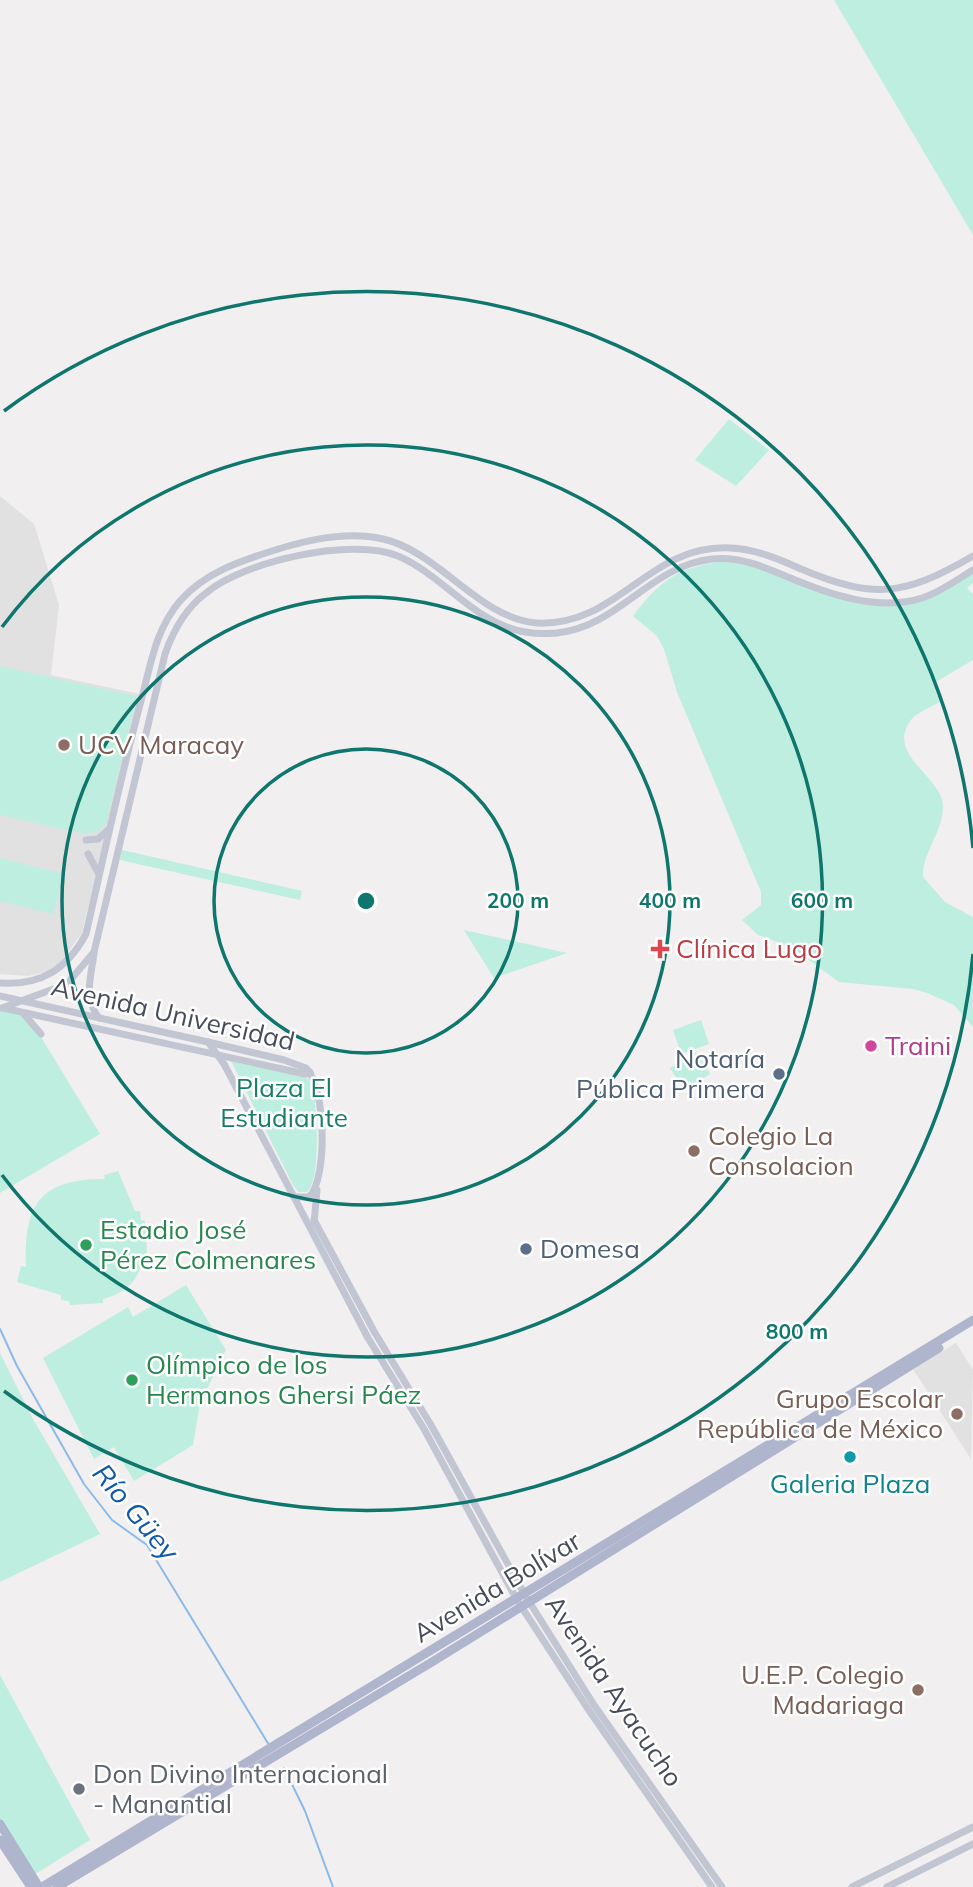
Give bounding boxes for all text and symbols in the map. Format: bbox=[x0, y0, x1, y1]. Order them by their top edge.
place label: UCV Maracay bbox=[78, 728, 244, 761]
marker: UCV Maracay bbox=[56, 737, 72, 753]
text: 200 m bbox=[487, 887, 549, 913]
text: 400 m bbox=[639, 887, 701, 913]
text: 600 m bbox=[791, 887, 853, 913]
centre of rings bbox=[354, 889, 378, 913]
place label: Clínica Lugo bbox=[676, 932, 822, 965]
marker: Clínica Lugo bbox=[650, 939, 670, 959]
street label: Avenida Universidad bbox=[48, 969, 298, 1058]
place label: Traini bbox=[885, 1029, 951, 1062]
marker: Traini bbox=[863, 1038, 879, 1054]
place label: Notaría Pública Primera bbox=[576, 1042, 765, 1105]
marker: Notaría Pública Primera bbox=[771, 1066, 787, 1082]
park label: Plaza El Estudiante bbox=[220, 1071, 348, 1134]
place label: Colegio La Consolacion bbox=[708, 1119, 854, 1182]
marker: Colegio La Consolacion bbox=[686, 1143, 702, 1159]
place label: Estadio José Pérez Colmenares bbox=[100, 1213, 316, 1276]
place label: Domesa bbox=[540, 1232, 640, 1265]
marker: Estadio José Pérez Colmenares bbox=[78, 1237, 94, 1253]
marker: Domesa bbox=[518, 1241, 534, 1257]
text: 800 m bbox=[766, 1318, 828, 1344]
place label: Olímpico de los Hermanos Ghersi Páez bbox=[146, 1348, 421, 1411]
marker: Olímpico de los Hermanos Ghersi Páez bbox=[124, 1372, 140, 1388]
place label: Grupo Escolar República de México bbox=[697, 1382, 944, 1445]
marker: Grupo Escolar República de México bbox=[949, 1406, 965, 1422]
marker: Galeria Plaza bbox=[842, 1449, 858, 1465]
water label: Río Güey bbox=[86, 1456, 188, 1568]
place label: Galeria Plaza bbox=[770, 1467, 930, 1500]
street label: Avenida Bolívar bbox=[407, 1523, 587, 1649]
street label: Avenida Ayacucho bbox=[538, 1589, 691, 1793]
place label: U.E.P. Colegio Madariaga bbox=[741, 1658, 904, 1721]
marker: U.E.P. Colegio Madariaga bbox=[910, 1682, 926, 1698]
place label: Don Divino Internacional - Manantial bbox=[93, 1757, 388, 1820]
marker: Don Divino Internacional - Manantial bbox=[71, 1781, 87, 1797]

